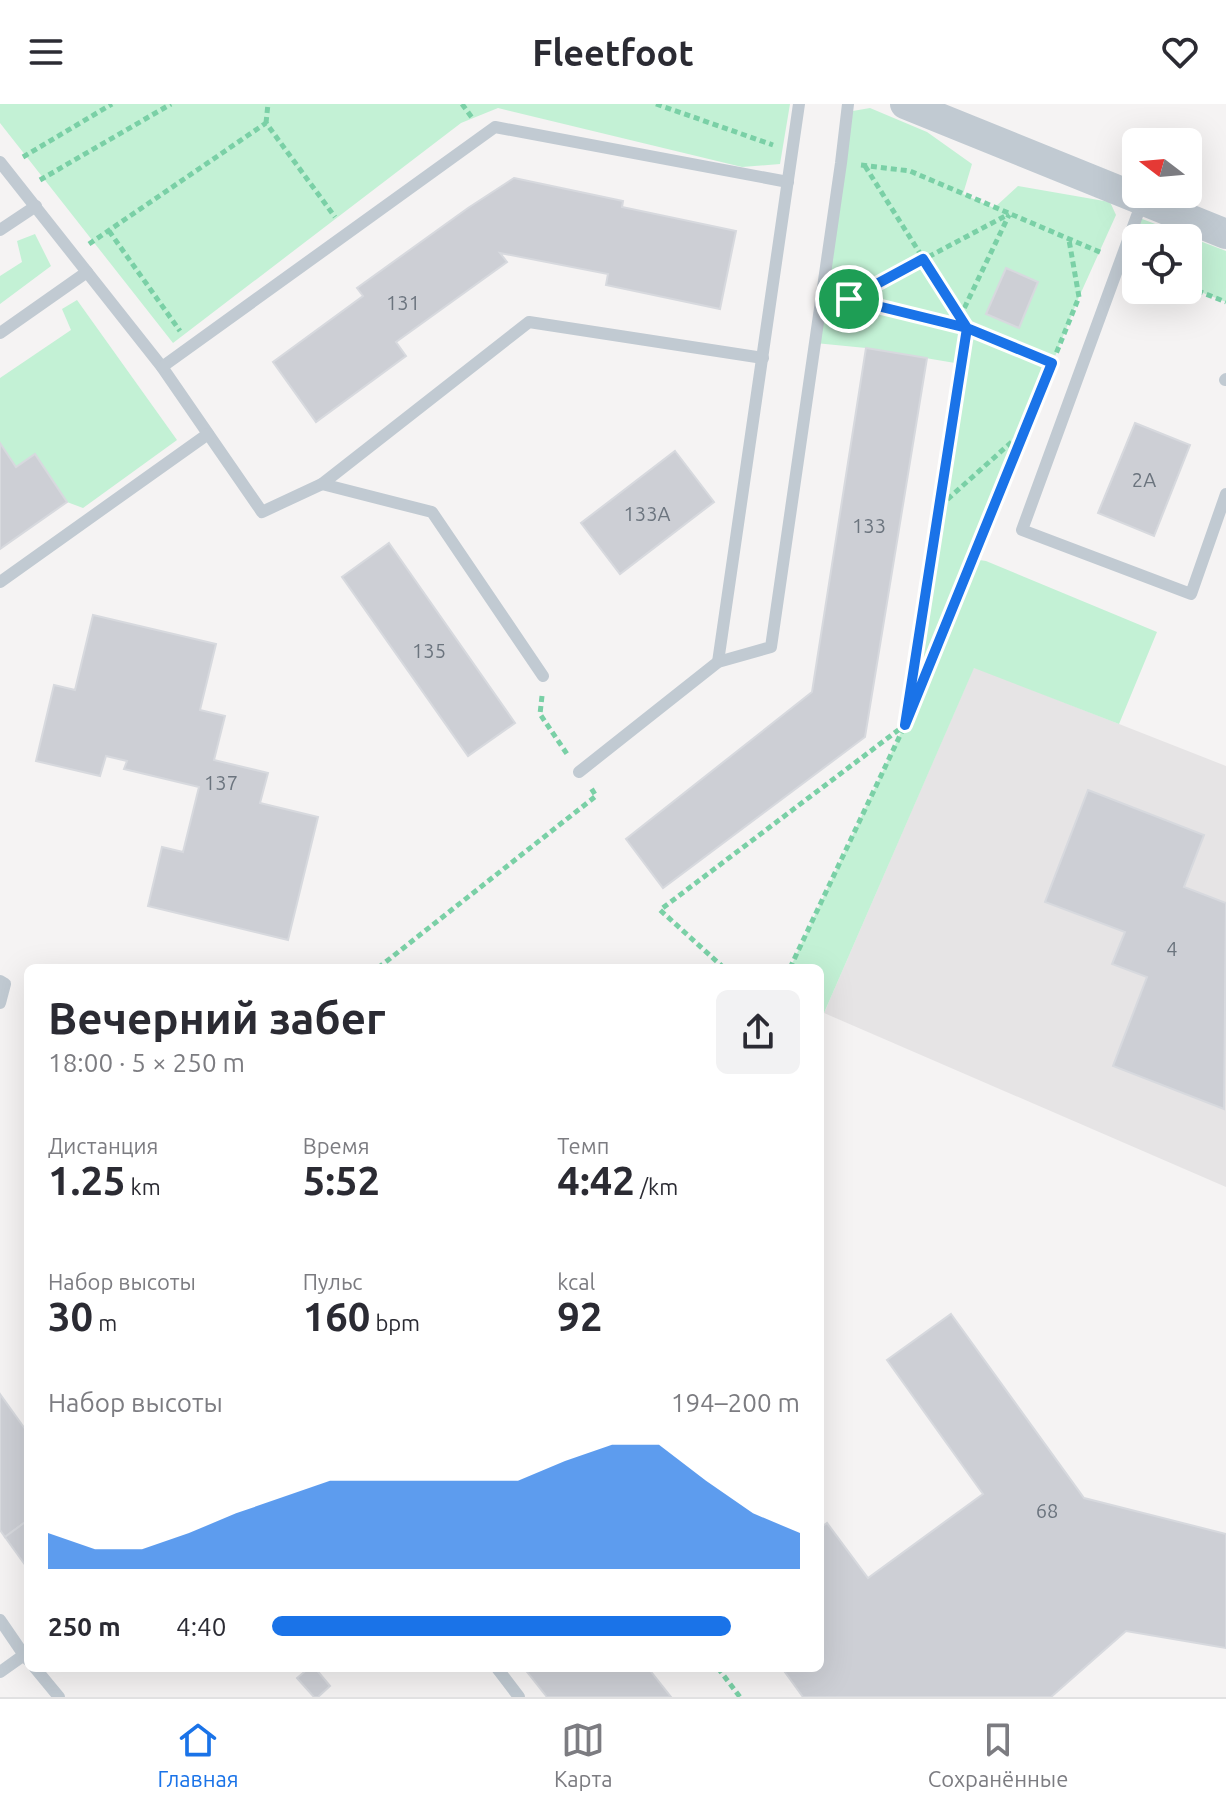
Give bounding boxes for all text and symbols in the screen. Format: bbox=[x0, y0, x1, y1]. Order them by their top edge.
icon: menu bbox=[24, 30, 68, 74]
icon: heart bbox=[1158, 30, 1202, 74]
text: Fleetfoot bbox=[532, 32, 694, 73]
north arrow bbox=[1122, 128, 1202, 208]
map controls bbox=[1122, 128, 1202, 304]
button: locate bbox=[1122, 224, 1202, 304]
pin bbox=[815, 265, 883, 333]
icon: arrive bbox=[827, 277, 871, 321]
house number: 131 bbox=[386, 291, 420, 314]
house number: 2А bbox=[1132, 468, 1156, 491]
house number: 133А bbox=[624, 502, 670, 525]
house number: 133 bbox=[852, 514, 886, 537]
house number: 135 bbox=[412, 639, 446, 662]
house number: 137 bbox=[204, 771, 238, 794]
house number: 4 bbox=[1166, 937, 1178, 960]
button: share bbox=[716, 990, 800, 1074]
text: Вечерний забег bbox=[48, 993, 386, 1042]
text: 18:00 · 5 × 250 m bbox=[48, 1048, 245, 1077]
text: Дистанция bbox=[48, 1133, 158, 1158]
text: Время bbox=[303, 1133, 369, 1158]
text: Темп bbox=[557, 1133, 609, 1158]
text: 1.25 bbox=[48, 1158, 126, 1203]
text: 5:52 bbox=[303, 1158, 380, 1203]
text: 4:42 bbox=[557, 1158, 635, 1203]
text: km bbox=[126, 1174, 161, 1199]
text: /km bbox=[635, 1174, 678, 1199]
text: Набор высоты bbox=[48, 1269, 196, 1294]
text: Пульс bbox=[303, 1269, 363, 1294]
text: kcal bbox=[557, 1269, 595, 1294]
text: 30 bbox=[48, 1294, 93, 1339]
text: 160 bbox=[303, 1294, 370, 1339]
text: 92 bbox=[557, 1294, 602, 1339]
text: m bbox=[93, 1310, 117, 1335]
text: bpm bbox=[370, 1310, 420, 1335]
text: Набор высоты bbox=[48, 1388, 223, 1417]
text: 194–200 m bbox=[671, 1388, 800, 1417]
house number: 68 bbox=[1036, 1499, 1058, 1522]
text: 250 m bbox=[48, 1612, 121, 1641]
text: 4:40 bbox=[176, 1612, 226, 1641]
tab: Главная bbox=[158, 1718, 239, 1791]
tab: Карта bbox=[554, 1718, 613, 1791]
tab: Сохранённые bbox=[928, 1718, 1068, 1791]

